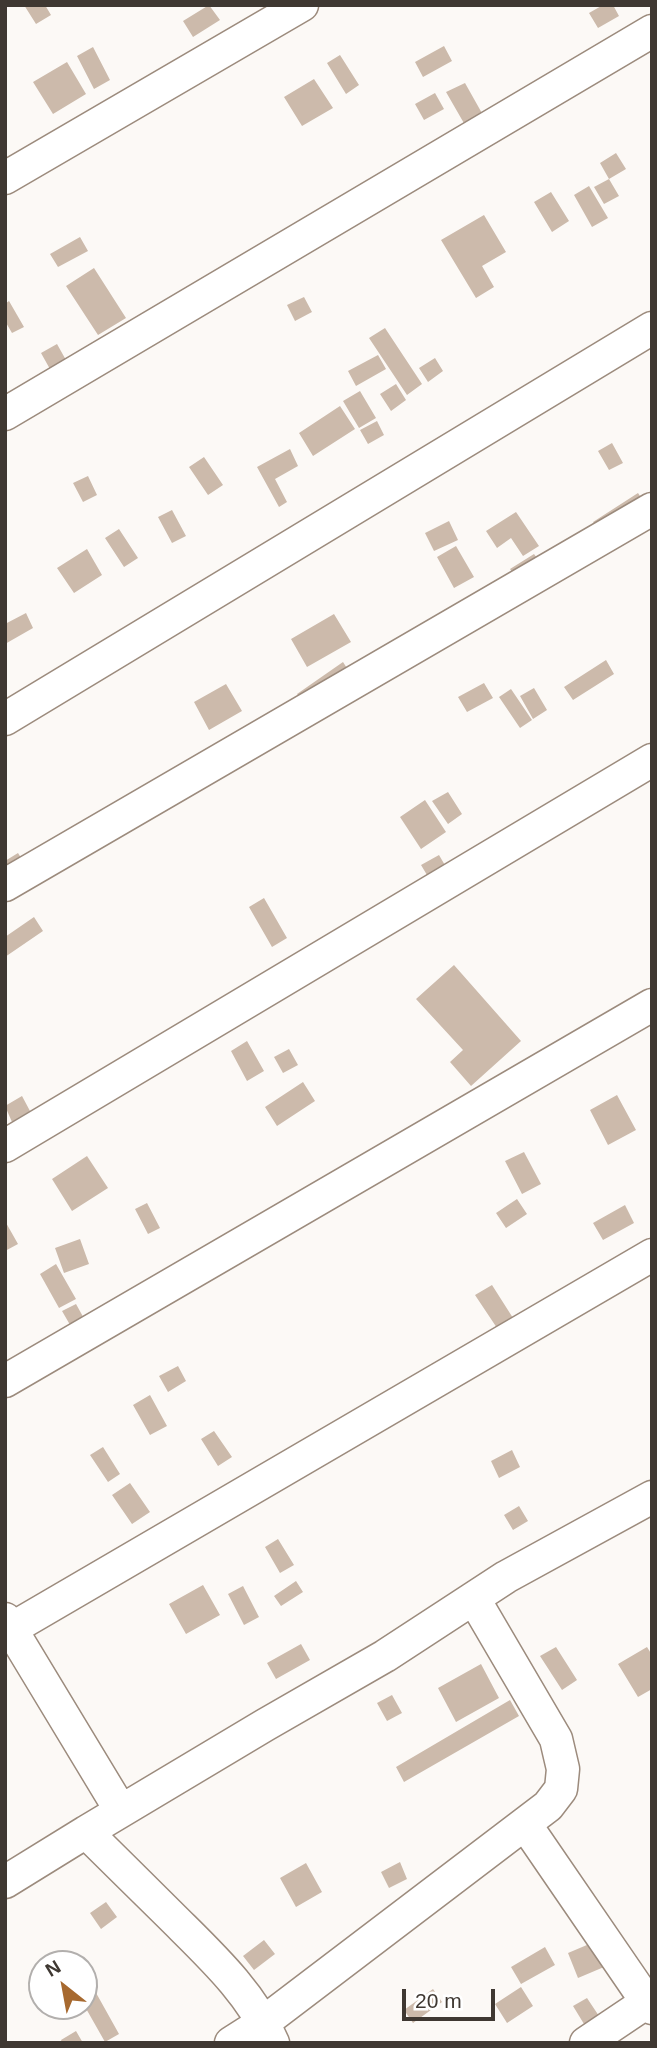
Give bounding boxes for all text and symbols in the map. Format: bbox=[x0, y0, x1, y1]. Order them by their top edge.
north arrow bbox=[28, 1950, 98, 2020]
text: N bbox=[42, 1956, 64, 1981]
scale bar bbox=[405, 1974, 498, 2018]
text: 20 m bbox=[415, 1989, 462, 2012]

